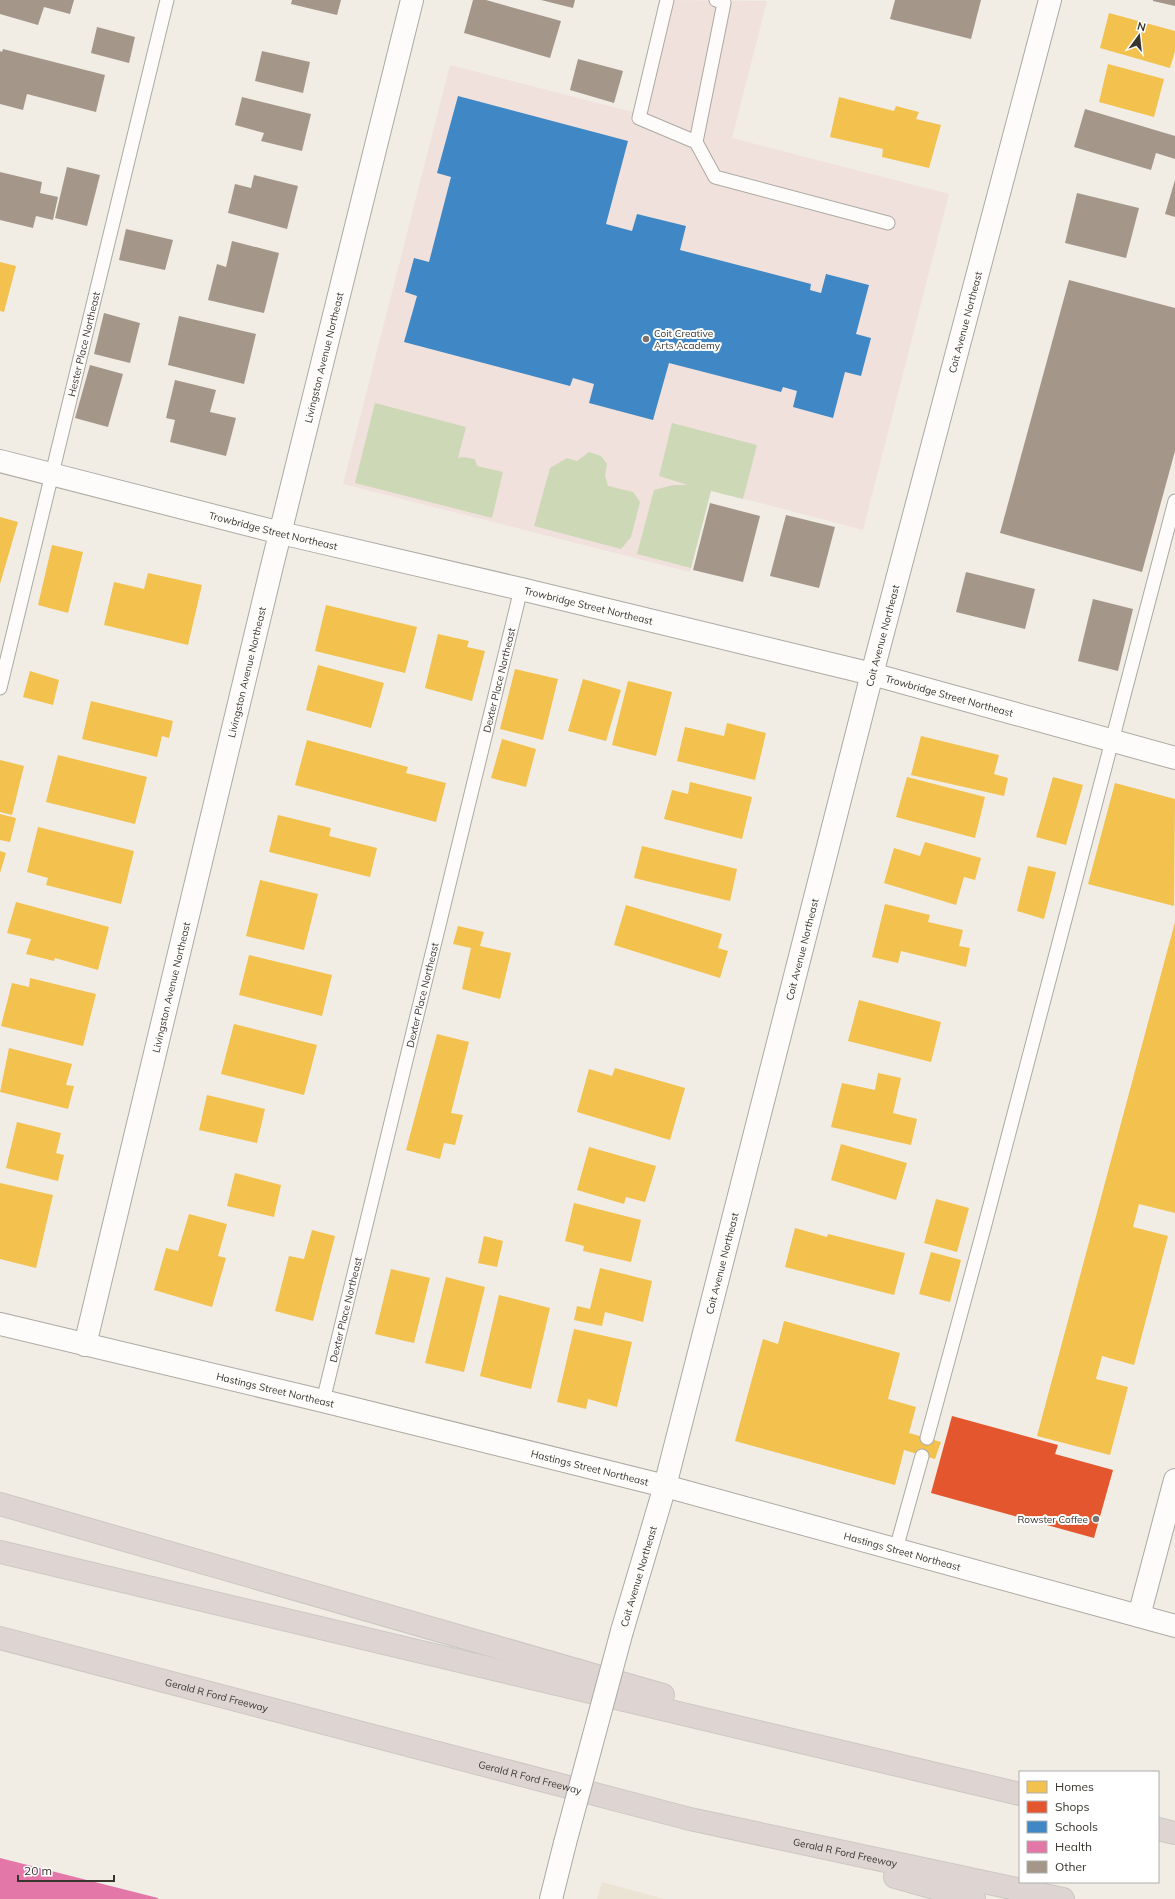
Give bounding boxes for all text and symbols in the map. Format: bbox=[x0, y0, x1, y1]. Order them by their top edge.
north arrow bbox=[1119, 16, 1159, 56]
text: N bbox=[1136, 19, 1147, 34]
street label: Coit Avenue Northeast bbox=[945, 270, 985, 375]
street label: Hester Place Northeast bbox=[65, 290, 103, 398]
street label: Livingston Avenue Northeast bbox=[301, 290, 346, 424]
place label: Coit Creative Arts Academy bbox=[654, 327, 721, 352]
marker: Coit Creative Arts Academy bbox=[641, 334, 651, 344]
street label: Trowbridge Street Northeast bbox=[208, 508, 339, 553]
street label: Trowbridge Street Northeast bbox=[523, 583, 655, 627]
street label: Coit Avenue Northeast bbox=[863, 583, 902, 688]
street label: Livingston Avenue Northeast bbox=[225, 605, 269, 739]
street label: Dexter Place Northeast bbox=[480, 626, 518, 734]
street label: Trowbridge Street Northeast bbox=[884, 672, 1015, 719]
street label: Coit Avenue Northeast bbox=[783, 897, 821, 1002]
street label: Livingston Avenue Northeast bbox=[149, 920, 193, 1054]
street label: Dexter Place Northeast bbox=[403, 941, 441, 1049]
street label: Coit Avenue Northeast bbox=[703, 1211, 741, 1316]
street label: Dexter Place Northeast bbox=[326, 1255, 364, 1363]
street label: Hastings Street Northeast bbox=[215, 1369, 336, 1410]
street label: Hastings Street Northeast bbox=[530, 1446, 650, 1488]
place label: Rowster Coffee bbox=[1017, 1513, 1088, 1526]
marker: Rowster Coffee bbox=[1091, 1514, 1101, 1524]
street label: Coit Avenue Northeast bbox=[617, 1524, 659, 1628]
street label: Hastings Street Northeast bbox=[842, 1529, 963, 1573]
street label: Gerald R Ford Freeway bbox=[164, 1675, 270, 1715]
street label: Gerald R Ford Freeway bbox=[477, 1757, 584, 1797]
legend bbox=[1019, 1771, 1159, 1883]
text: Homes bbox=[1055, 1779, 1094, 1794]
text: Shops bbox=[1055, 1799, 1090, 1814]
text: Schools bbox=[1055, 1819, 1098, 1834]
street label: Gerald R Ford Freeway bbox=[792, 1835, 899, 1870]
text: Health bbox=[1055, 1839, 1092, 1854]
scale bar bbox=[18, 1857, 114, 1883]
text: Other bbox=[1055, 1859, 1087, 1874]
text: 20 m bbox=[24, 1863, 52, 1878]

